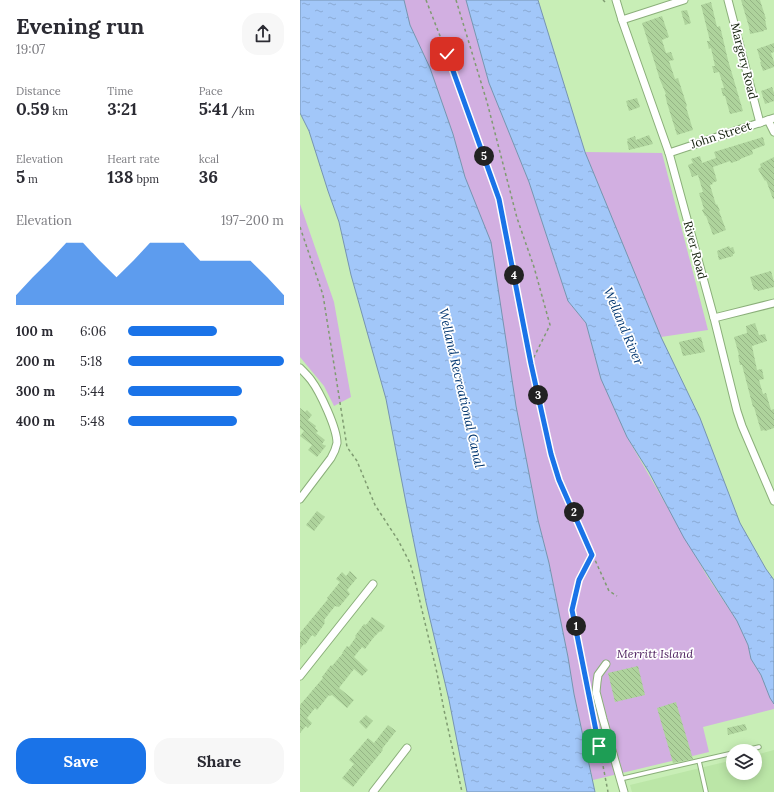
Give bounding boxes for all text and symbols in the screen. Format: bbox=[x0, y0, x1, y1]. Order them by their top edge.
text: Evening run bbox=[16, 12, 144, 40]
button: share bbox=[242, 13, 284, 55]
street label: Margery Road bbox=[728, 21, 761, 101]
pin bbox=[430, 37, 464, 71]
text: 19:07 bbox=[16, 41, 45, 58]
icon: check bbox=[436, 43, 458, 65]
text: Distance bbox=[16, 84, 61, 98]
text: Time bbox=[107, 84, 133, 98]
text: Pace bbox=[199, 84, 223, 98]
text: 0.59 bbox=[16, 98, 49, 120]
text: 3:21 bbox=[107, 98, 137, 120]
text: 5:41 bbox=[199, 98, 228, 120]
text: km bbox=[49, 104, 68, 118]
text: /km bbox=[228, 104, 255, 118]
street label: John Street bbox=[688, 118, 753, 152]
pin: 5 bbox=[474, 146, 494, 166]
text: 5 bbox=[481, 149, 487, 163]
text: Elevation bbox=[16, 152, 63, 166]
text: Heart rate bbox=[107, 152, 160, 166]
text: kcal bbox=[199, 152, 219, 166]
text: 5 bbox=[16, 166, 25, 188]
text: 138 bbox=[107, 166, 133, 188]
text: 36 bbox=[199, 166, 218, 188]
text: m bbox=[25, 172, 38, 186]
text: bpm bbox=[133, 172, 159, 186]
text: Elevation bbox=[16, 212, 72, 229]
text: 197–200 m bbox=[221, 212, 284, 229]
street label: River Road bbox=[681, 219, 710, 281]
pin: 4 bbox=[504, 265, 524, 285]
text: 4 bbox=[511, 268, 517, 282]
water label: Welland River bbox=[600, 285, 648, 368]
water label: Welland Recreational Canal bbox=[435, 306, 488, 470]
text: 100 m bbox=[16, 323, 53, 340]
text: 6:06 bbox=[80, 323, 106, 340]
text: 200 m bbox=[16, 353, 55, 370]
text: 5:18 bbox=[80, 353, 102, 370]
text: 300 m bbox=[16, 383, 55, 400]
text: 5:44 bbox=[80, 383, 104, 400]
pin: 3 bbox=[528, 385, 548, 405]
text: 3 bbox=[535, 388, 541, 402]
text: 400 m bbox=[16, 413, 55, 430]
text: 5:48 bbox=[80, 413, 105, 430]
pin: 2 bbox=[564, 502, 584, 522]
text: 2 bbox=[571, 505, 577, 519]
pin: 1 bbox=[566, 616, 586, 636]
text: 1 bbox=[574, 619, 578, 633]
park label: Merritt Island bbox=[617, 646, 693, 661]
pin bbox=[582, 729, 616, 763]
icon: arrive bbox=[588, 735, 610, 757]
button: Save bbox=[16, 738, 146, 784]
button: Share bbox=[154, 738, 284, 784]
map controls bbox=[726, 744, 762, 780]
button: layers bbox=[726, 744, 762, 780]

